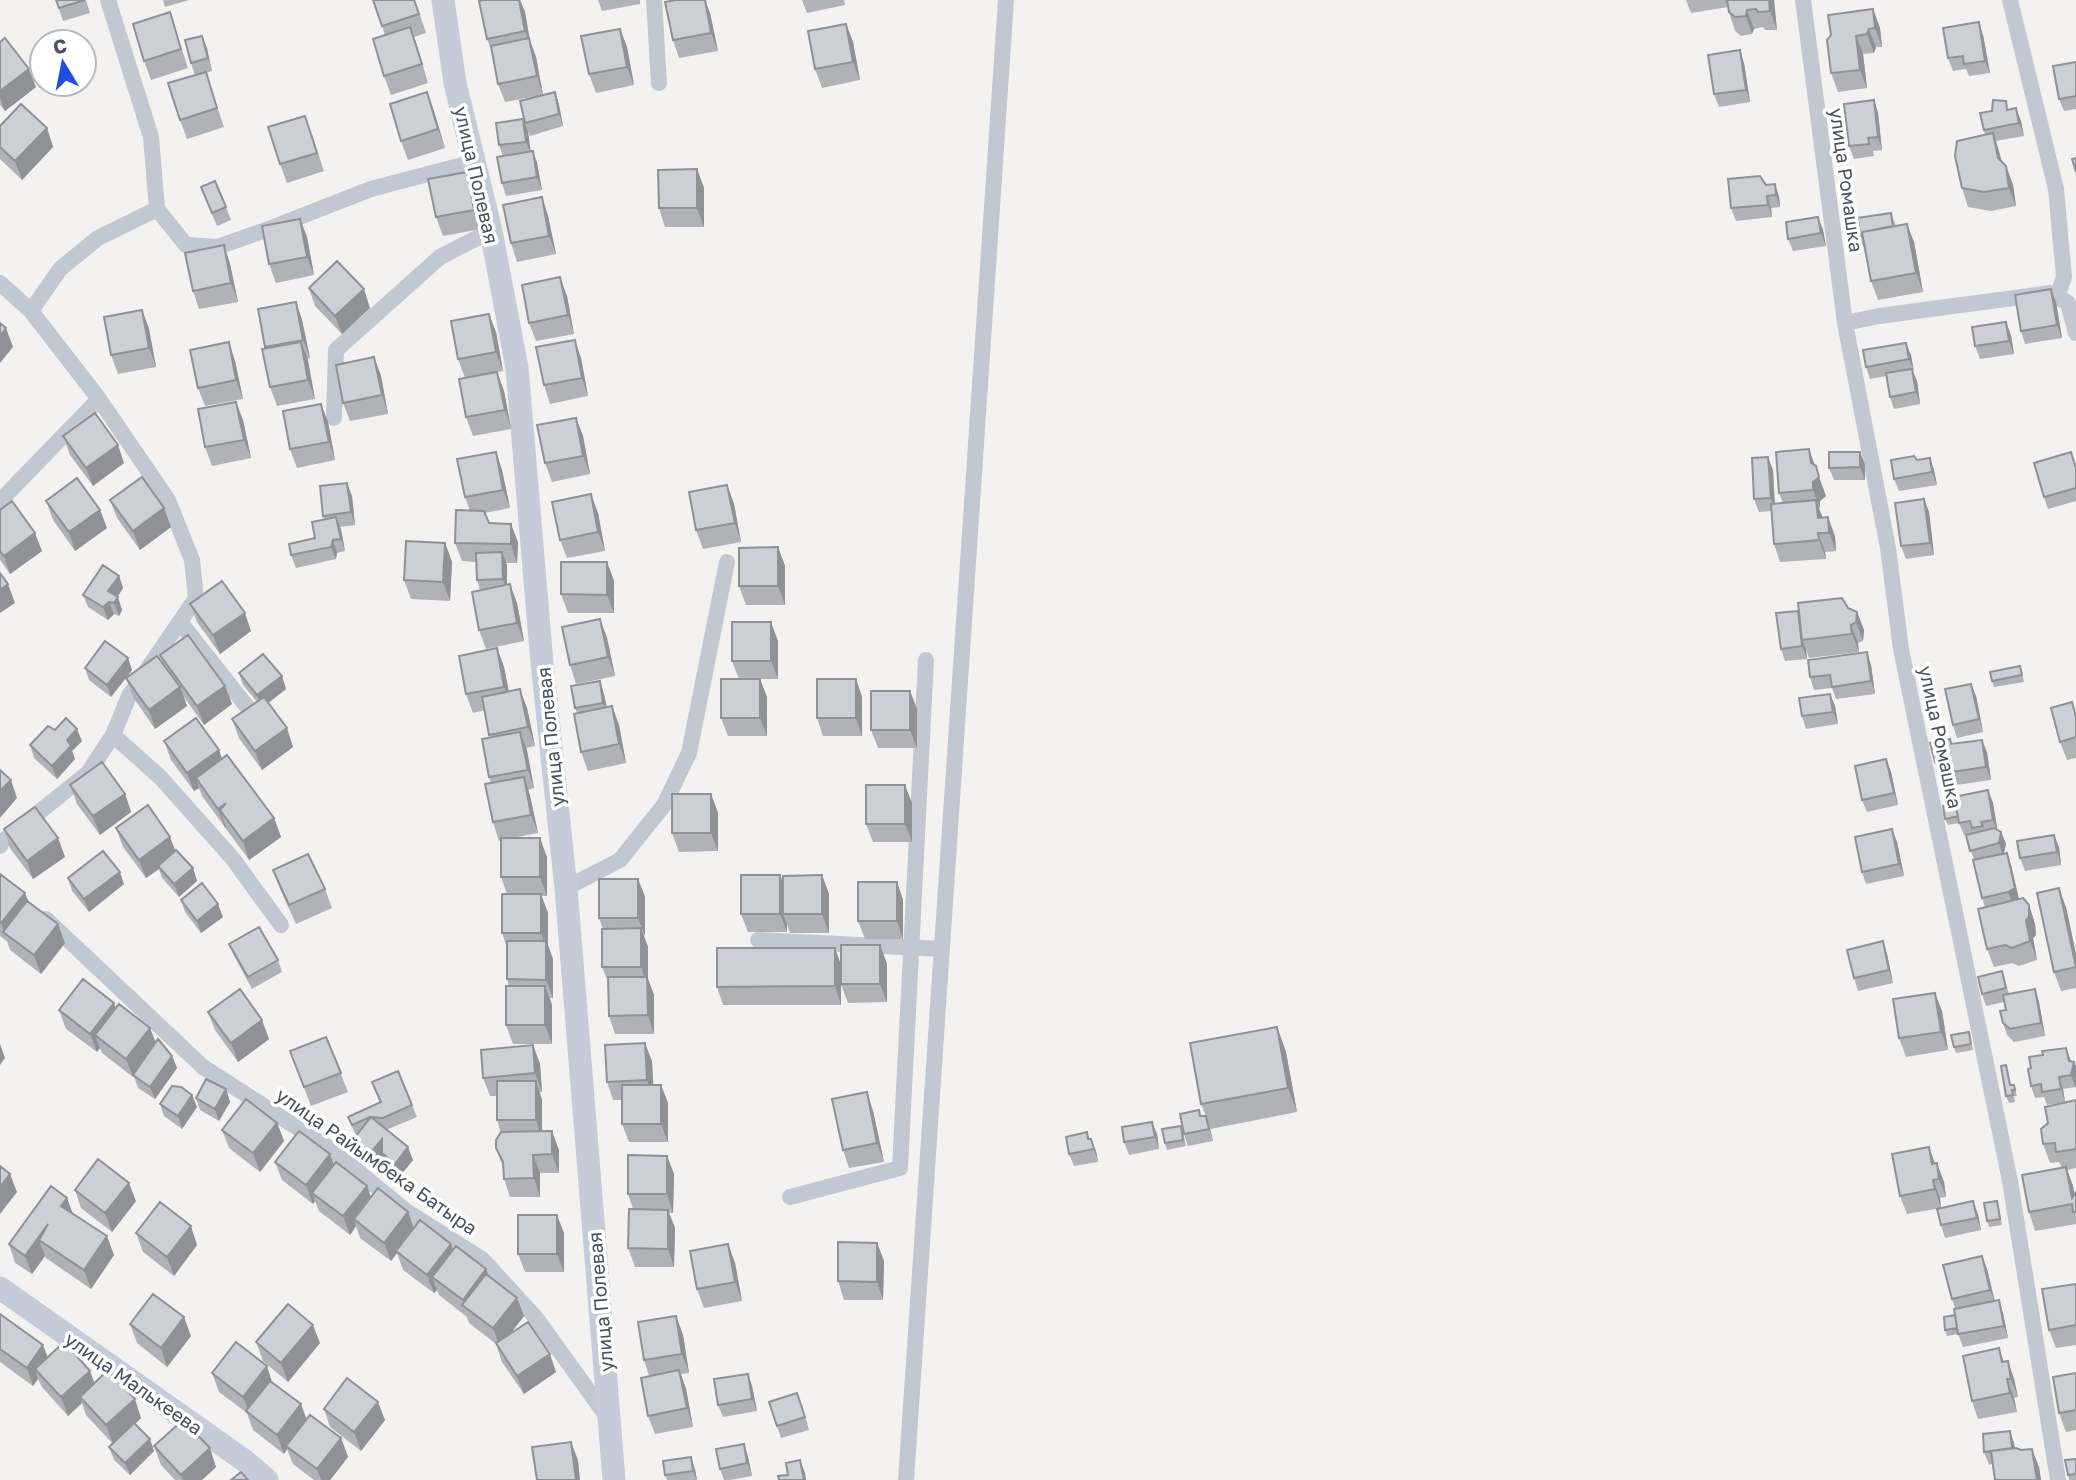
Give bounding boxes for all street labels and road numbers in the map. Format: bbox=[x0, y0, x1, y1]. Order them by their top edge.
street label: улица Полевая bbox=[450, 104, 504, 246]
street label: улица Ромашка bbox=[1825, 106, 1869, 254]
street label: улица Ромашка bbox=[1915, 664, 1967, 810]
street label: улица Полевая bbox=[531, 666, 569, 808]
street label: улица Райымбека Батыра bbox=[272, 1083, 482, 1239]
street label: улица Полевая bbox=[582, 1231, 618, 1373]
street label: улица Малькеева bbox=[61, 1327, 207, 1439]

